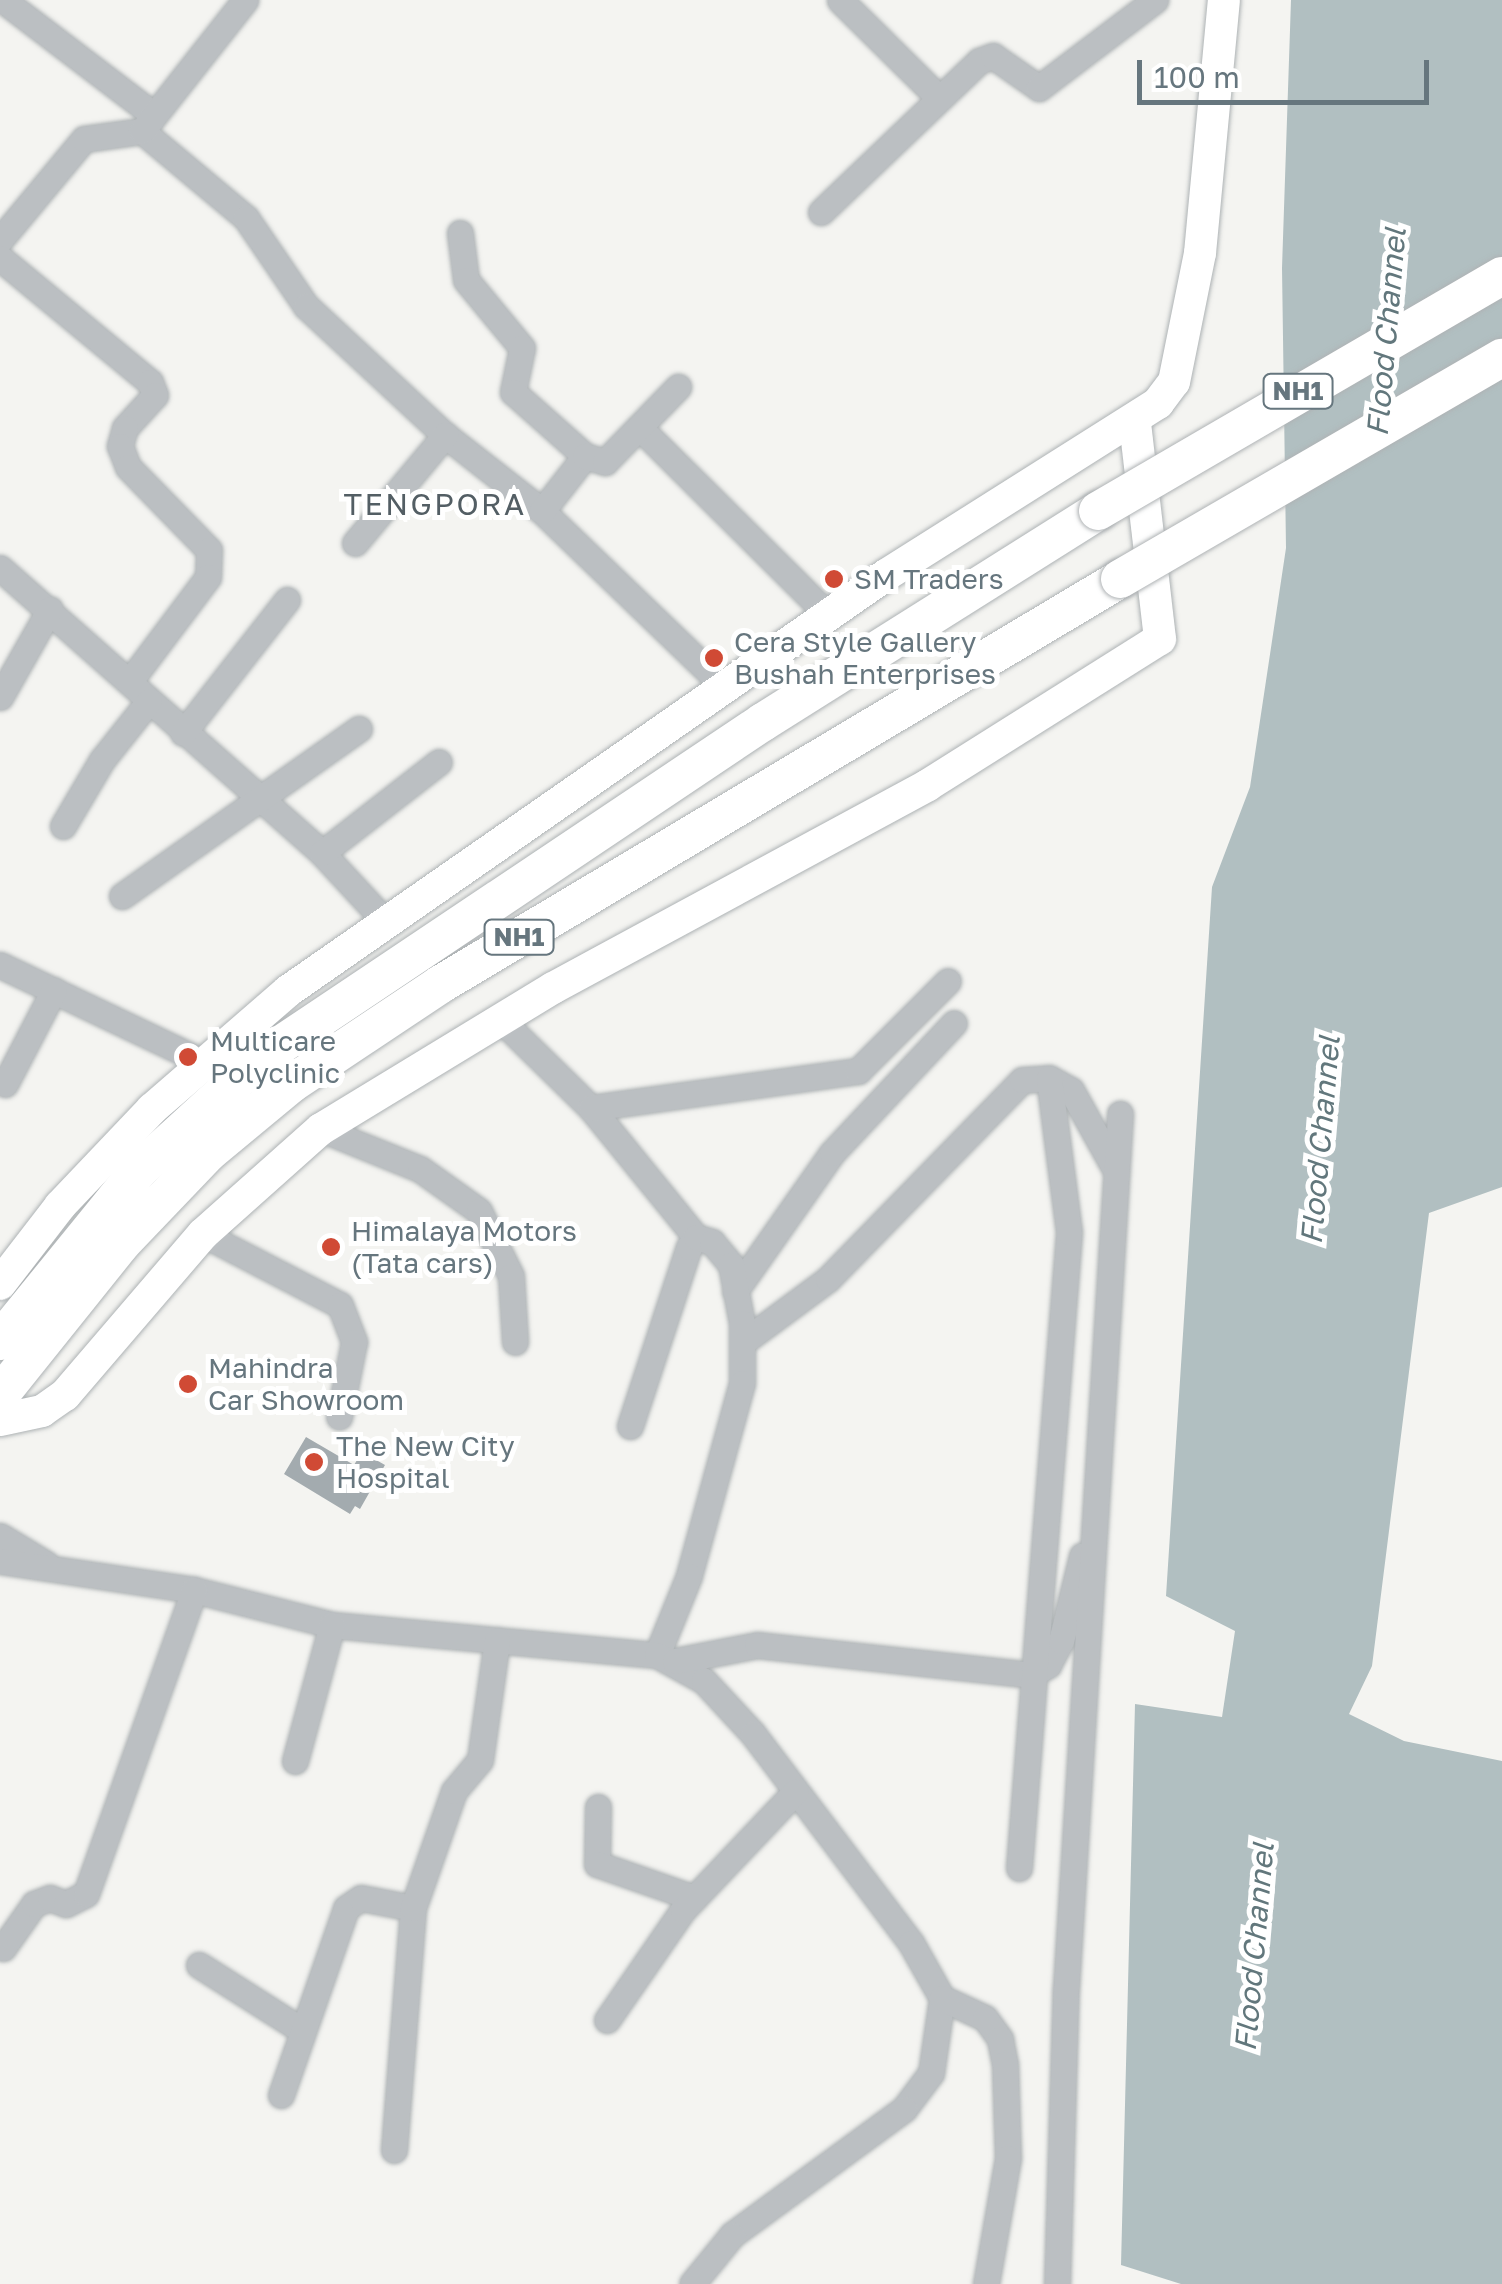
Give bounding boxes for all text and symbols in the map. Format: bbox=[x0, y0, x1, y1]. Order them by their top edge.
scale bar bbox=[1142, 40, 1434, 102]
text: 100 m bbox=[1154, 59, 1240, 95]
water label: Flood Channel bbox=[1359, 226, 1413, 438]
road number: NH1 bbox=[1260, 371, 1336, 411]
district label: TENGPORA bbox=[343, 486, 527, 522]
place label: SM Traders bbox=[854, 562, 1004, 596]
marker: SM Traders bbox=[823, 568, 845, 590]
place label: Cera Style Gallery Bushah Enterprises bbox=[734, 625, 996, 691]
marker: Cera Style Gallery Bushah Enterprises bbox=[703, 647, 725, 669]
road number: NH1 bbox=[482, 917, 556, 957]
place label: Multicare Polyclinic bbox=[210, 1024, 340, 1090]
water label: Flood Channel bbox=[1293, 1034, 1347, 1246]
marker: Multicare Polyclinic bbox=[175, 1044, 201, 1070]
place label: Himalaya Motors (Tata cars) bbox=[351, 1214, 577, 1280]
marker: Himalaya Motors (Tata cars) bbox=[320, 1236, 342, 1258]
place label: Mahindra Car Showroom bbox=[208, 1351, 404, 1417]
marker: Mahindra Car Showroom bbox=[177, 1373, 199, 1395]
place label: The New City Hospital bbox=[336, 1429, 515, 1495]
marker: The New City Hospital bbox=[301, 1449, 327, 1475]
water label: Flood Channel bbox=[1227, 1841, 1281, 2053]

